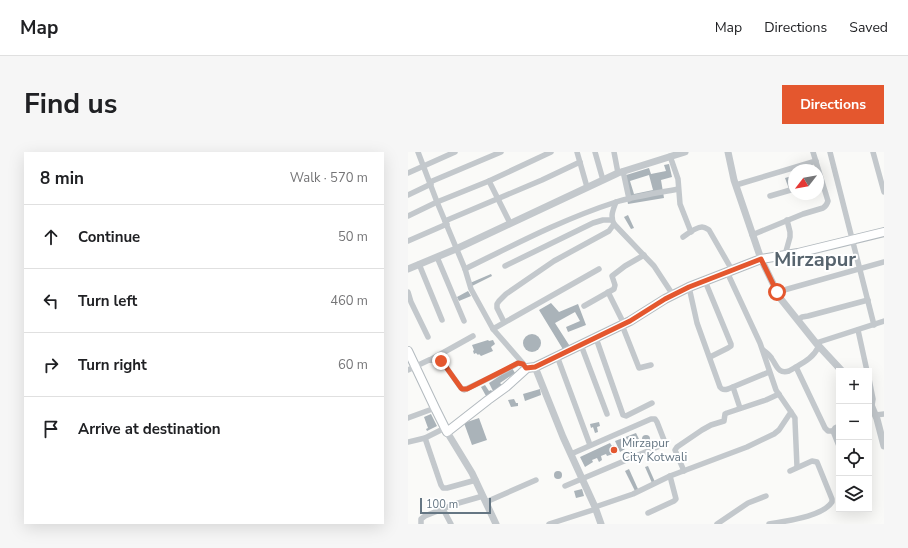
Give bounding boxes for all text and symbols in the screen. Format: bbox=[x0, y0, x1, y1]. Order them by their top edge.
text: Map bbox=[20, 15, 58, 41]
text: Map bbox=[715, 18, 742, 37]
text: Directions bbox=[764, 18, 827, 37]
text: Saved bbox=[849, 18, 888, 37]
text: Find us bbox=[24, 85, 118, 123]
button: Directions bbox=[782, 85, 884, 124]
north arrow bbox=[788, 164, 824, 200]
text: 8 min bbox=[40, 167, 84, 190]
text: Walk · 570 m bbox=[290, 169, 368, 187]
icon: ahead bbox=[40, 226, 62, 248]
text: Continue bbox=[78, 227, 140, 247]
text: 50 m bbox=[338, 228, 368, 246]
district label: Mirzapur bbox=[774, 246, 856, 273]
route start bbox=[768, 283, 786, 301]
icon: left bbox=[40, 290, 62, 312]
text: Turn left bbox=[78, 291, 137, 311]
text: 460 m bbox=[330, 292, 368, 310]
route end bbox=[432, 352, 450, 370]
icon: right bbox=[40, 354, 62, 376]
text: Turn right bbox=[78, 355, 147, 375]
text: 60 m bbox=[338, 356, 368, 374]
map controls bbox=[836, 368, 872, 512]
button: + bbox=[836, 368, 872, 404]
button: − bbox=[836, 404, 872, 440]
icon: arrive bbox=[40, 418, 62, 440]
text: Arrive at destination bbox=[78, 419, 221, 439]
place label: Mirzapur City Kotwali bbox=[622, 435, 687, 465]
button: locate bbox=[836, 440, 872, 476]
marker: Mirzapur City Kotwali bbox=[609, 445, 619, 455]
button: layers bbox=[836, 476, 872, 512]
scale bar bbox=[420, 496, 491, 515]
text: 100 m bbox=[426, 497, 458, 512]

